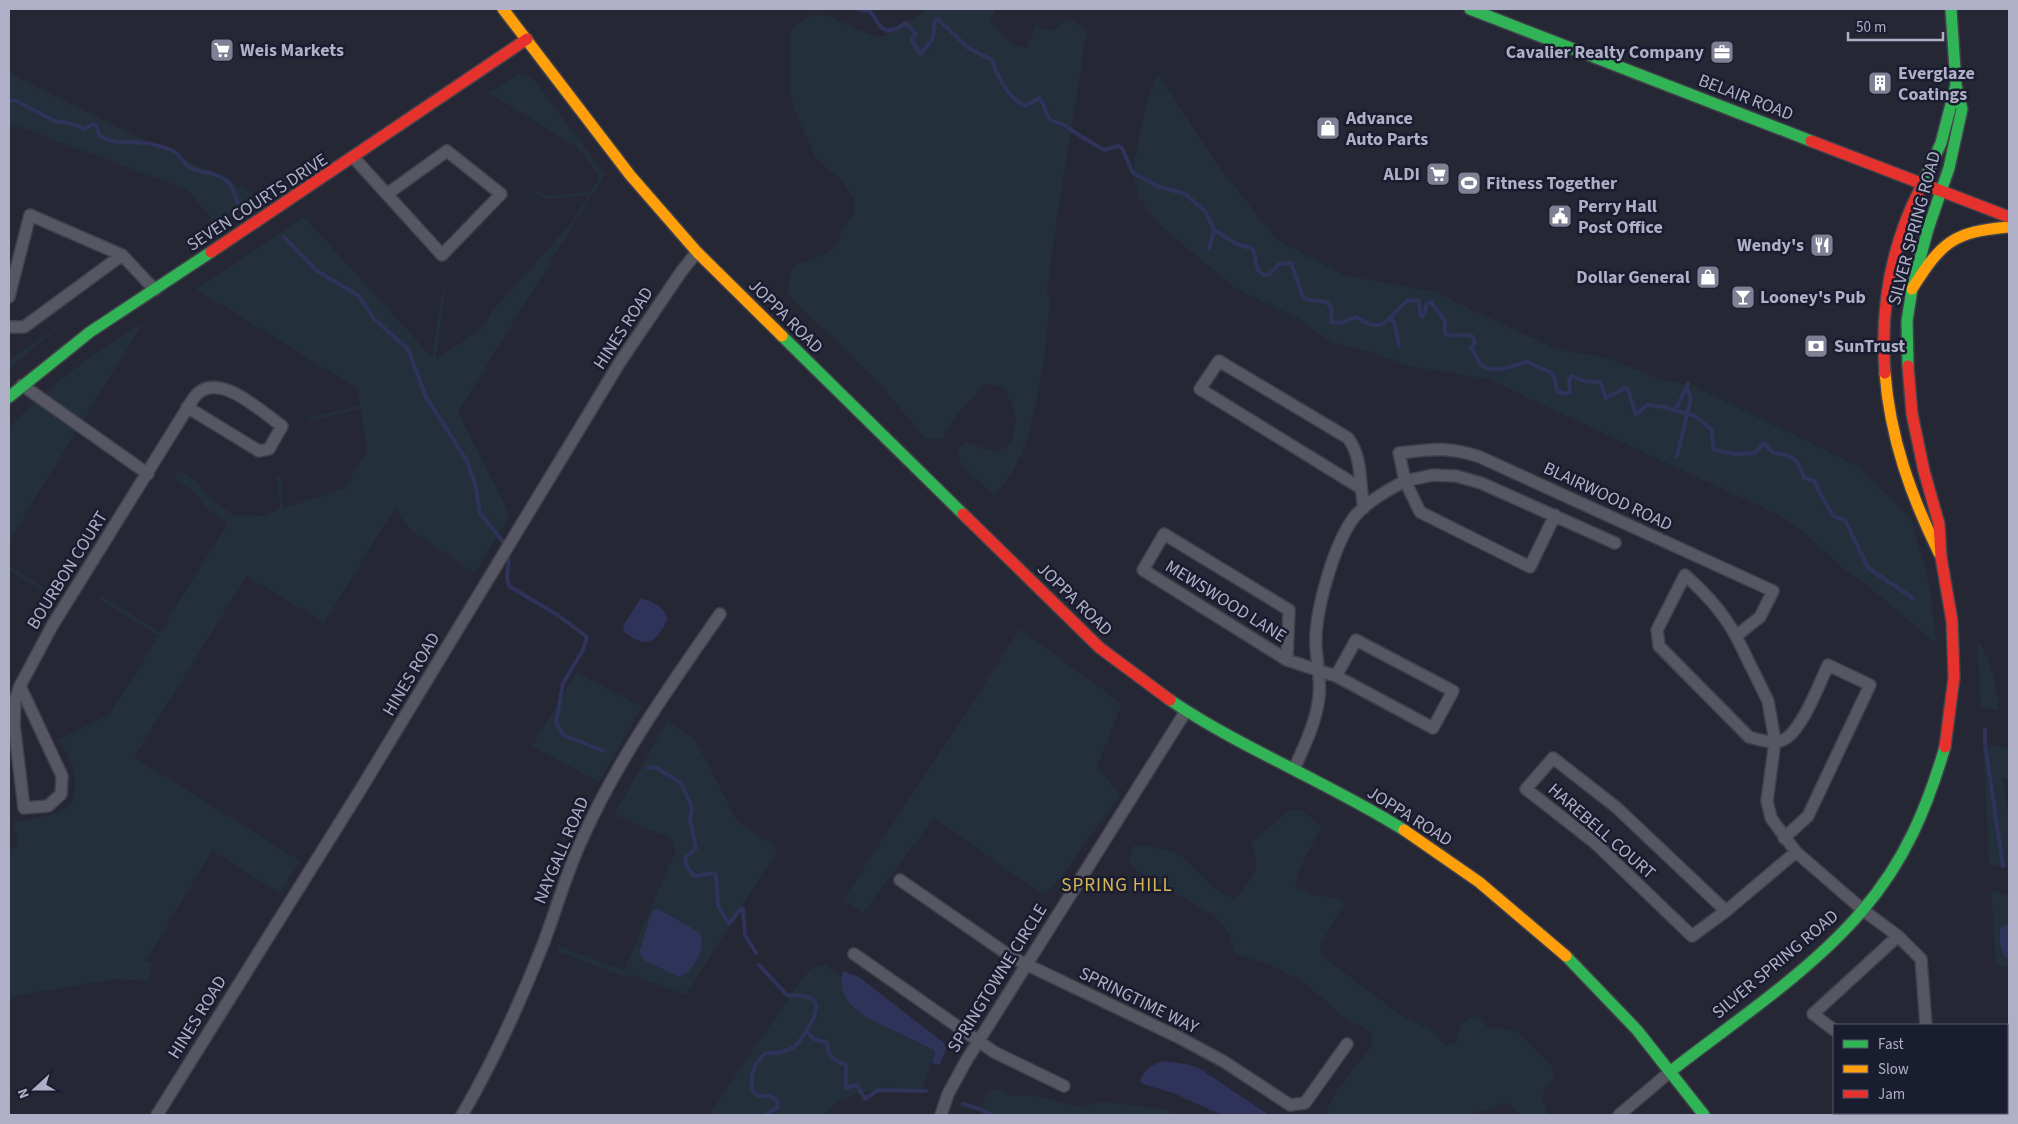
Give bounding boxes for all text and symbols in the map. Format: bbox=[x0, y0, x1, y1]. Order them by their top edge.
scale bar bbox=[1848, 10, 1943, 42]
text: 50 m bbox=[1856, 17, 1886, 38]
supermarket icon: Weis Markets bbox=[209, 37, 235, 63]
place label: Weis Markets bbox=[240, 38, 344, 63]
office icon: Cavalier Realty Company bbox=[1709, 39, 1735, 65]
place label: Cavalier Realty Company bbox=[1506, 40, 1705, 65]
place label: Everglaze Coatings bbox=[1898, 61, 1975, 107]
street label: BELAIR ROAD bbox=[1695, 68, 1797, 127]
building icon: Everglaze Coatings bbox=[1867, 70, 1893, 96]
place label: Advance Auto Parts bbox=[1345, 106, 1428, 152]
shop icon: Advance Auto Parts bbox=[1315, 115, 1341, 141]
street label: SEVEN COURTS DRIVE bbox=[182, 147, 333, 257]
street label: SILVER SPRING ROAD bbox=[1882, 148, 1947, 308]
supermarket icon: ALDI bbox=[1425, 161, 1451, 187]
place label: ALDI bbox=[1383, 162, 1420, 187]
sports icon: Fitness Together bbox=[1456, 170, 1482, 196]
place label: Fitness Together bbox=[1486, 171, 1618, 196]
place label: Perry Hall Post Office bbox=[1578, 194, 1663, 240]
public building icon: Perry Hall Post Office bbox=[1547, 203, 1573, 229]
restaurant icon: Wendy's bbox=[1809, 232, 1835, 258]
place label: Wendy's bbox=[1737, 233, 1804, 258]
shop icon: Dollar General bbox=[1695, 264, 1721, 290]
place label: Dollar General bbox=[1576, 265, 1690, 290]
street label: JOPPA ROAD bbox=[743, 273, 829, 359]
street label: HINES ROAD bbox=[587, 282, 659, 374]
bar icon: Looney's Pub bbox=[1730, 284, 1756, 310]
place label: Looney's Pub bbox=[1760, 285, 1866, 310]
bank icon: SunTrust bbox=[1803, 333, 1829, 359]
place label: SunTrust bbox=[1834, 334, 1905, 359]
street label: BLAIRWOOD ROAD bbox=[1539, 456, 1676, 537]
street label: BOURBON COURT bbox=[21, 506, 114, 634]
street label: MEWSWOOD LANE bbox=[1160, 554, 1291, 649]
street label: JOPPA ROAD bbox=[1031, 557, 1118, 642]
street label: HINES ROAD bbox=[377, 628, 446, 721]
street label: HAREBELL COURT bbox=[1542, 778, 1661, 885]
street label: JOPPA ROAD bbox=[1362, 780, 1457, 853]
street label: NAYGALL ROAD bbox=[528, 793, 595, 908]
district label: SPRING HILL bbox=[1061, 872, 1173, 899]
street label: SPRINGTOWNE CIRCLE bbox=[942, 899, 1053, 1057]
street label: SILVER SPRING ROAD bbox=[1707, 904, 1844, 1025]
street label: SPRINGTIME WAY bbox=[1075, 961, 1203, 1040]
street label: HINES ROAD bbox=[162, 971, 233, 1064]
legend bbox=[1833, 1024, 2008, 1114]
text: Fast bbox=[1878, 1034, 1904, 1055]
text: Slow bbox=[1878, 1059, 1909, 1080]
north arrow bbox=[10, 1064, 60, 1114]
text: Jam bbox=[1878, 1084, 1905, 1105]
text: N bbox=[13, 1085, 35, 1101]

